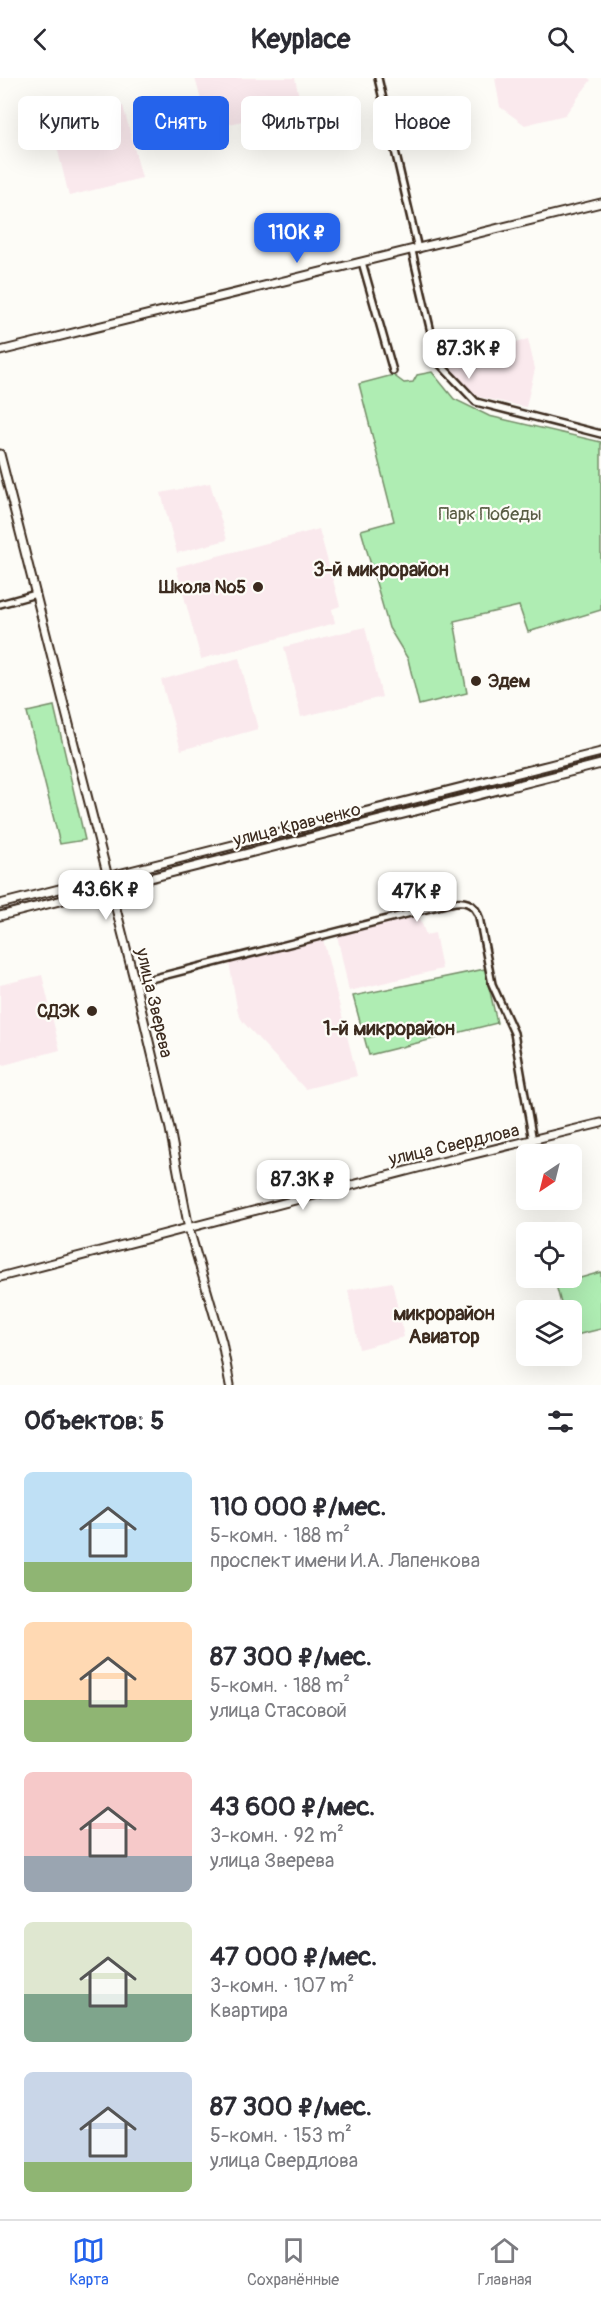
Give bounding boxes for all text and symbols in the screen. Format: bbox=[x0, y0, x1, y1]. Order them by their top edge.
icon: back bbox=[24, 23, 57, 56]
text: Keyplace bbox=[251, 23, 350, 56]
icon: search bbox=[544, 23, 577, 56]
chip: Купить bbox=[18, 96, 121, 150]
chip: Снять bbox=[133, 96, 229, 150]
chip: Фильтры bbox=[241, 96, 361, 150]
chip: Новое bbox=[373, 96, 471, 150]
pin: 110K ₽ bbox=[248, 213, 346, 264]
text: 110K ₽ bbox=[268, 220, 326, 245]
pin: 87.3K ₽ bbox=[414, 329, 524, 380]
text: 87.3K ₽ bbox=[437, 336, 501, 361]
park label: Парк Победы bbox=[439, 503, 541, 526]
district label: 3-й микрорайон bbox=[313, 557, 449, 582]
place label: Школа №5 bbox=[158, 576, 246, 599]
marker: Школа №5 bbox=[251, 580, 265, 594]
place label: Эдем bbox=[488, 670, 530, 693]
marker: Эдем bbox=[469, 674, 483, 688]
street label: улица Кравченко bbox=[230, 798, 364, 852]
pin: 43.6K ₽ bbox=[51, 870, 161, 921]
pin: 47K ₽ bbox=[375, 872, 459, 923]
text: 43.6K ₽ bbox=[72, 877, 140, 902]
text: 47K ₽ bbox=[392, 879, 442, 904]
street label: улица Зверева bbox=[130, 945, 178, 1060]
place label: СДЭК bbox=[37, 1000, 80, 1023]
marker: СДЭК bbox=[85, 1004, 99, 1018]
district label: 1-й микрорайон bbox=[323, 1016, 455, 1041]
street label: улица Свердлова bbox=[386, 1119, 521, 1171]
north arrow bbox=[516, 1144, 582, 1210]
map controls bbox=[516, 1144, 582, 1366]
pin: 87.3K ₽ bbox=[248, 1160, 358, 1211]
text: 87.3K ₽ bbox=[271, 1167, 335, 1192]
button: locate bbox=[516, 1222, 582, 1288]
button: layers bbox=[516, 1300, 582, 1366]
district label: микрорайон Авиатор bbox=[393, 1301, 495, 1349]
text: Объектов: 5 bbox=[24, 1405, 164, 1437]
icon: filters bbox=[544, 1405, 577, 1438]
text: 110 000 ₽/мес. bbox=[210, 1491, 386, 1523]
icon: home bbox=[72, 1496, 144, 1568]
text: 5-комн. · 188 m² bbox=[210, 1523, 350, 1548]
text: проспект имени И.А. Лапенкова bbox=[210, 1548, 480, 1573]
text: 87 300 ₽/мес. bbox=[210, 1641, 372, 1673]
icon: home bbox=[72, 1646, 144, 1718]
text: 5-комн. · 188 m² bbox=[210, 1673, 350, 1698]
text: улица Стасовой bbox=[210, 1698, 347, 1723]
text: 43 600 ₽/мес. bbox=[210, 1791, 375, 1823]
icon: home bbox=[72, 1796, 144, 1868]
text: 3-комн. · 92 m² bbox=[210, 1823, 344, 1848]
text: улица Зверева bbox=[210, 1848, 334, 1873]
text: 47 000 ₽/мес. bbox=[210, 1941, 377, 1973]
icon: home bbox=[72, 1946, 144, 2018]
text: 3-комн. · 107 m² bbox=[210, 1973, 354, 1998]
text: Квартира bbox=[210, 1998, 288, 2023]
text: 87 300 ₽/мес. bbox=[210, 2091, 372, 2123]
icon: home bbox=[72, 2096, 144, 2168]
text: 5-комн. · 153 m² bbox=[210, 2123, 352, 2148]
text: улица Свердлова bbox=[210, 2148, 358, 2173]
tab: Карта bbox=[69, 2234, 109, 2290]
tab: Сохранённые bbox=[247, 2234, 339, 2290]
tab: Главная bbox=[478, 2234, 532, 2290]

